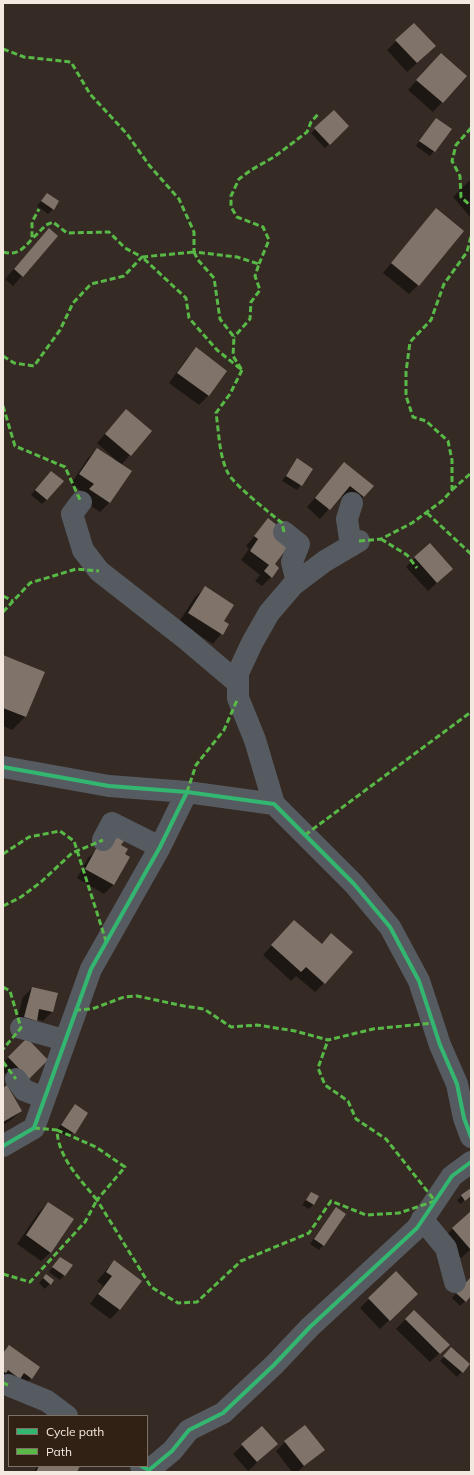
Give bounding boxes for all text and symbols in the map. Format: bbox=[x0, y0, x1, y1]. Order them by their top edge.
legend bbox=[8, 1415, 148, 1467]
text: Cycle path bbox=[46, 1424, 104, 1439]
text: Path bbox=[46, 1444, 72, 1459]

